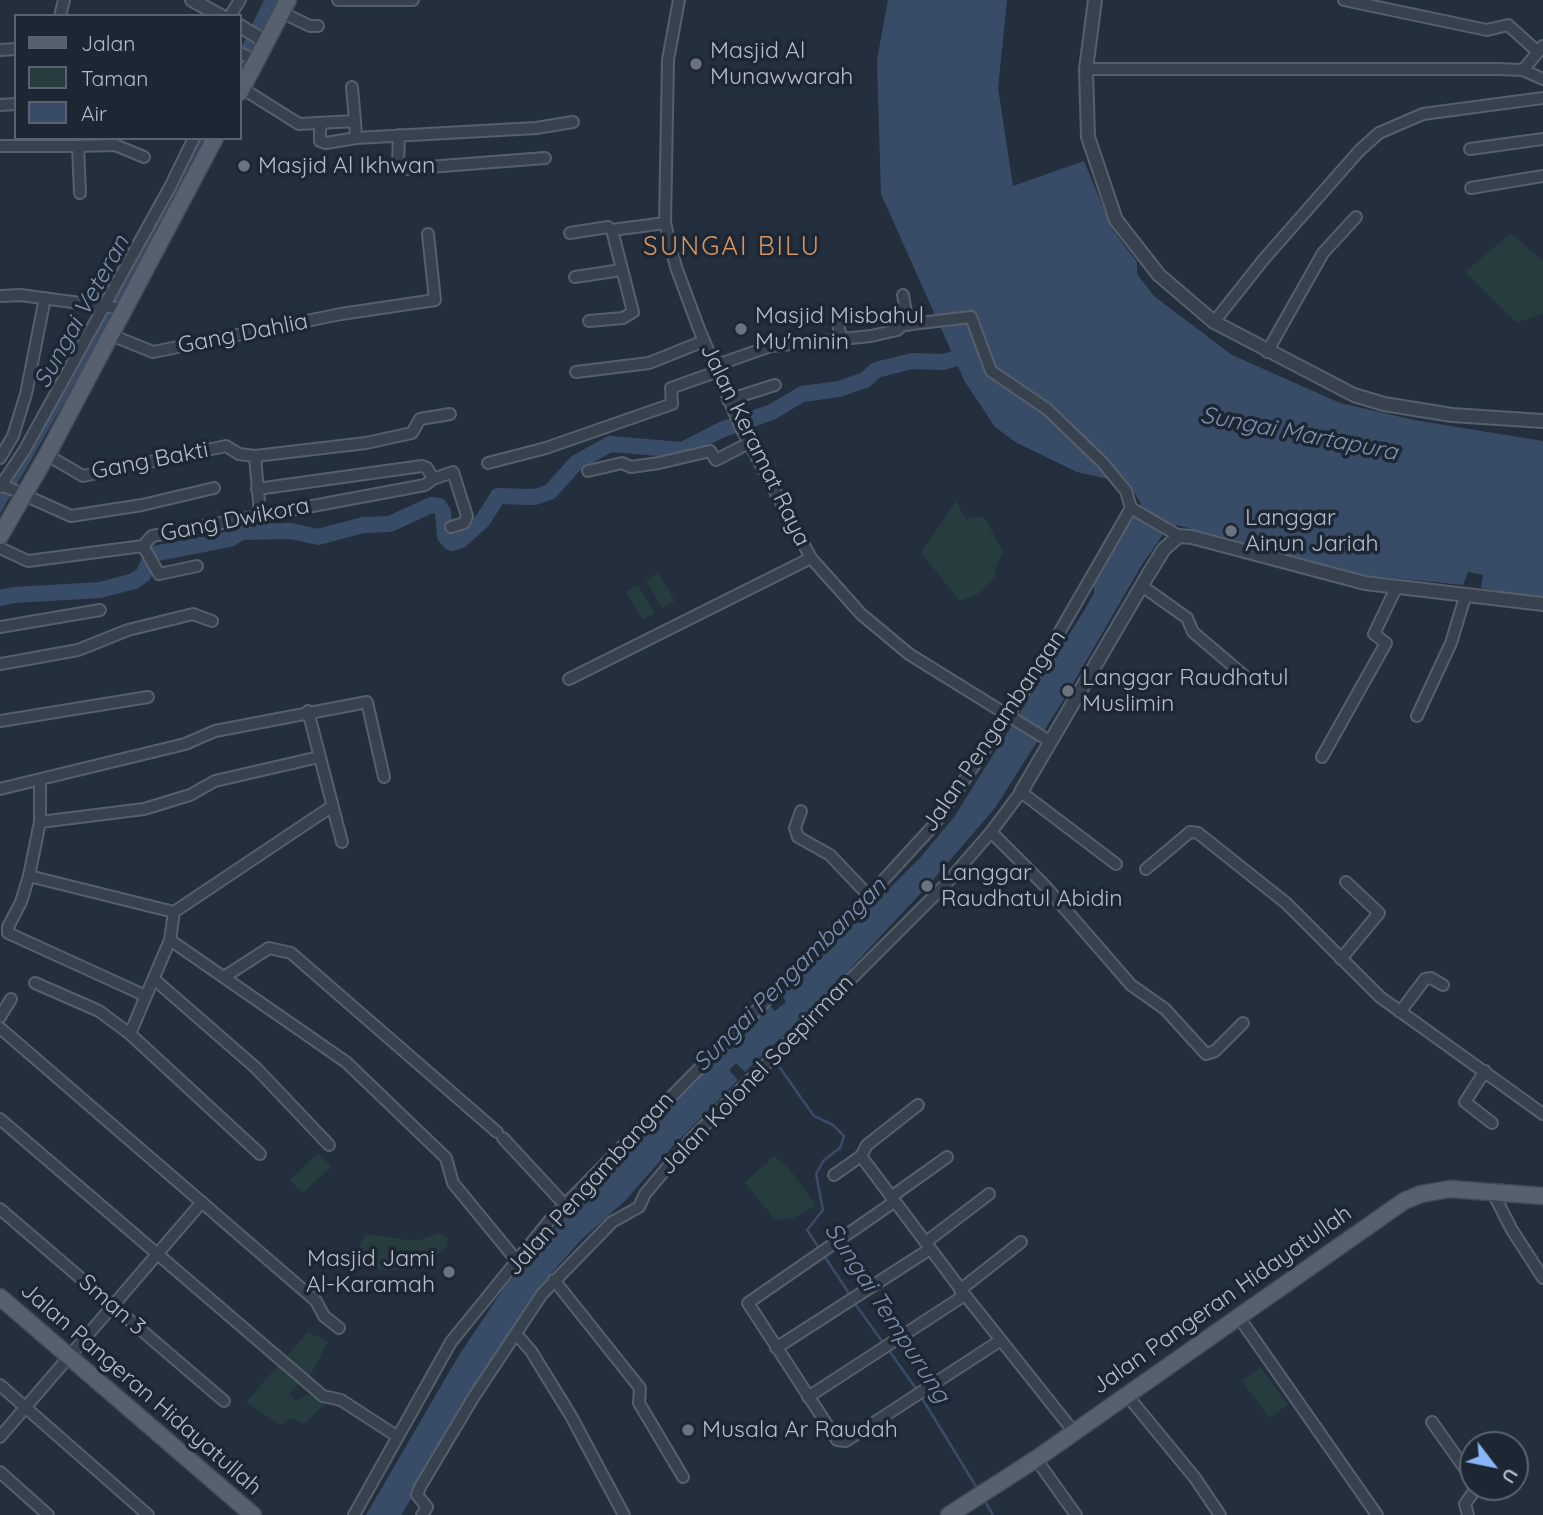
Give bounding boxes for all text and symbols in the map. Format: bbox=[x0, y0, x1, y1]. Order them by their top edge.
legend bbox=[14, 14, 242, 140]
text: Jalan bbox=[81, 30, 135, 56]
place label: Masjid Al Munawwarah bbox=[710, 37, 853, 91]
marker: Masjid Al Munawwarah bbox=[688, 56, 704, 72]
text: Taman bbox=[81, 65, 148, 91]
text: Air bbox=[81, 100, 107, 126]
place label: Masjid Al Ikhwan bbox=[258, 152, 435, 180]
marker: Masjid Al Ikhwan bbox=[236, 158, 252, 174]
water label: Sungai Veteran bbox=[28, 231, 136, 393]
district label: SUNGAI BILU bbox=[644, 231, 820, 263]
place label: Masjid Misbahul Mu'minin bbox=[755, 302, 924, 356]
street label: Gang Dahlia bbox=[176, 308, 310, 360]
marker: Masjid Misbahul Mu'minin bbox=[733, 321, 749, 337]
street label: Jalan Keramat Raya bbox=[694, 339, 816, 551]
water label: Sungai Martapura bbox=[1198, 401, 1400, 467]
street label: Gang Bakti bbox=[89, 436, 211, 486]
street label: Gang Dwikora bbox=[158, 492, 312, 548]
place label: Langgar Ainun Jariah bbox=[1245, 504, 1379, 558]
marker: Langgar Ainun Jariah bbox=[1223, 523, 1239, 539]
street label: Jalan Pengambangan bbox=[916, 625, 1072, 837]
place label: Langgar Raudhatul Muslimin bbox=[1082, 664, 1289, 718]
marker: Langgar Raudhatul Muslimin bbox=[1060, 683, 1076, 699]
place label: Langgar Raudhatul Abidin bbox=[941, 859, 1123, 913]
water label: Sungai Pengambangan bbox=[687, 872, 893, 1078]
marker: Langgar Raudhatul Abidin bbox=[919, 878, 935, 894]
street label: Jalan Kolonel Soepirman bbox=[654, 969, 860, 1181]
street label: Jalan Pengambangan bbox=[500, 1087, 680, 1281]
street label: Jalan Pangeran Hidayatullah bbox=[1087, 1200, 1357, 1400]
water label: Sungai Tempurung bbox=[818, 1217, 956, 1409]
place label: Masjid Jami Al-Karamah bbox=[306, 1245, 435, 1299]
marker: Masjid Jami Al-Karamah bbox=[441, 1264, 457, 1280]
street label: Sman 3 bbox=[73, 1269, 151, 1341]
street label: Jalan Pangeran Hidayatullah bbox=[15, 1277, 267, 1501]
place label: Musala Ar Raudah bbox=[702, 1416, 898, 1444]
marker: Musala Ar Raudah bbox=[680, 1422, 696, 1438]
north arrow bbox=[1459, 1431, 1529, 1501]
text: U bbox=[1496, 1464, 1524, 1488]

